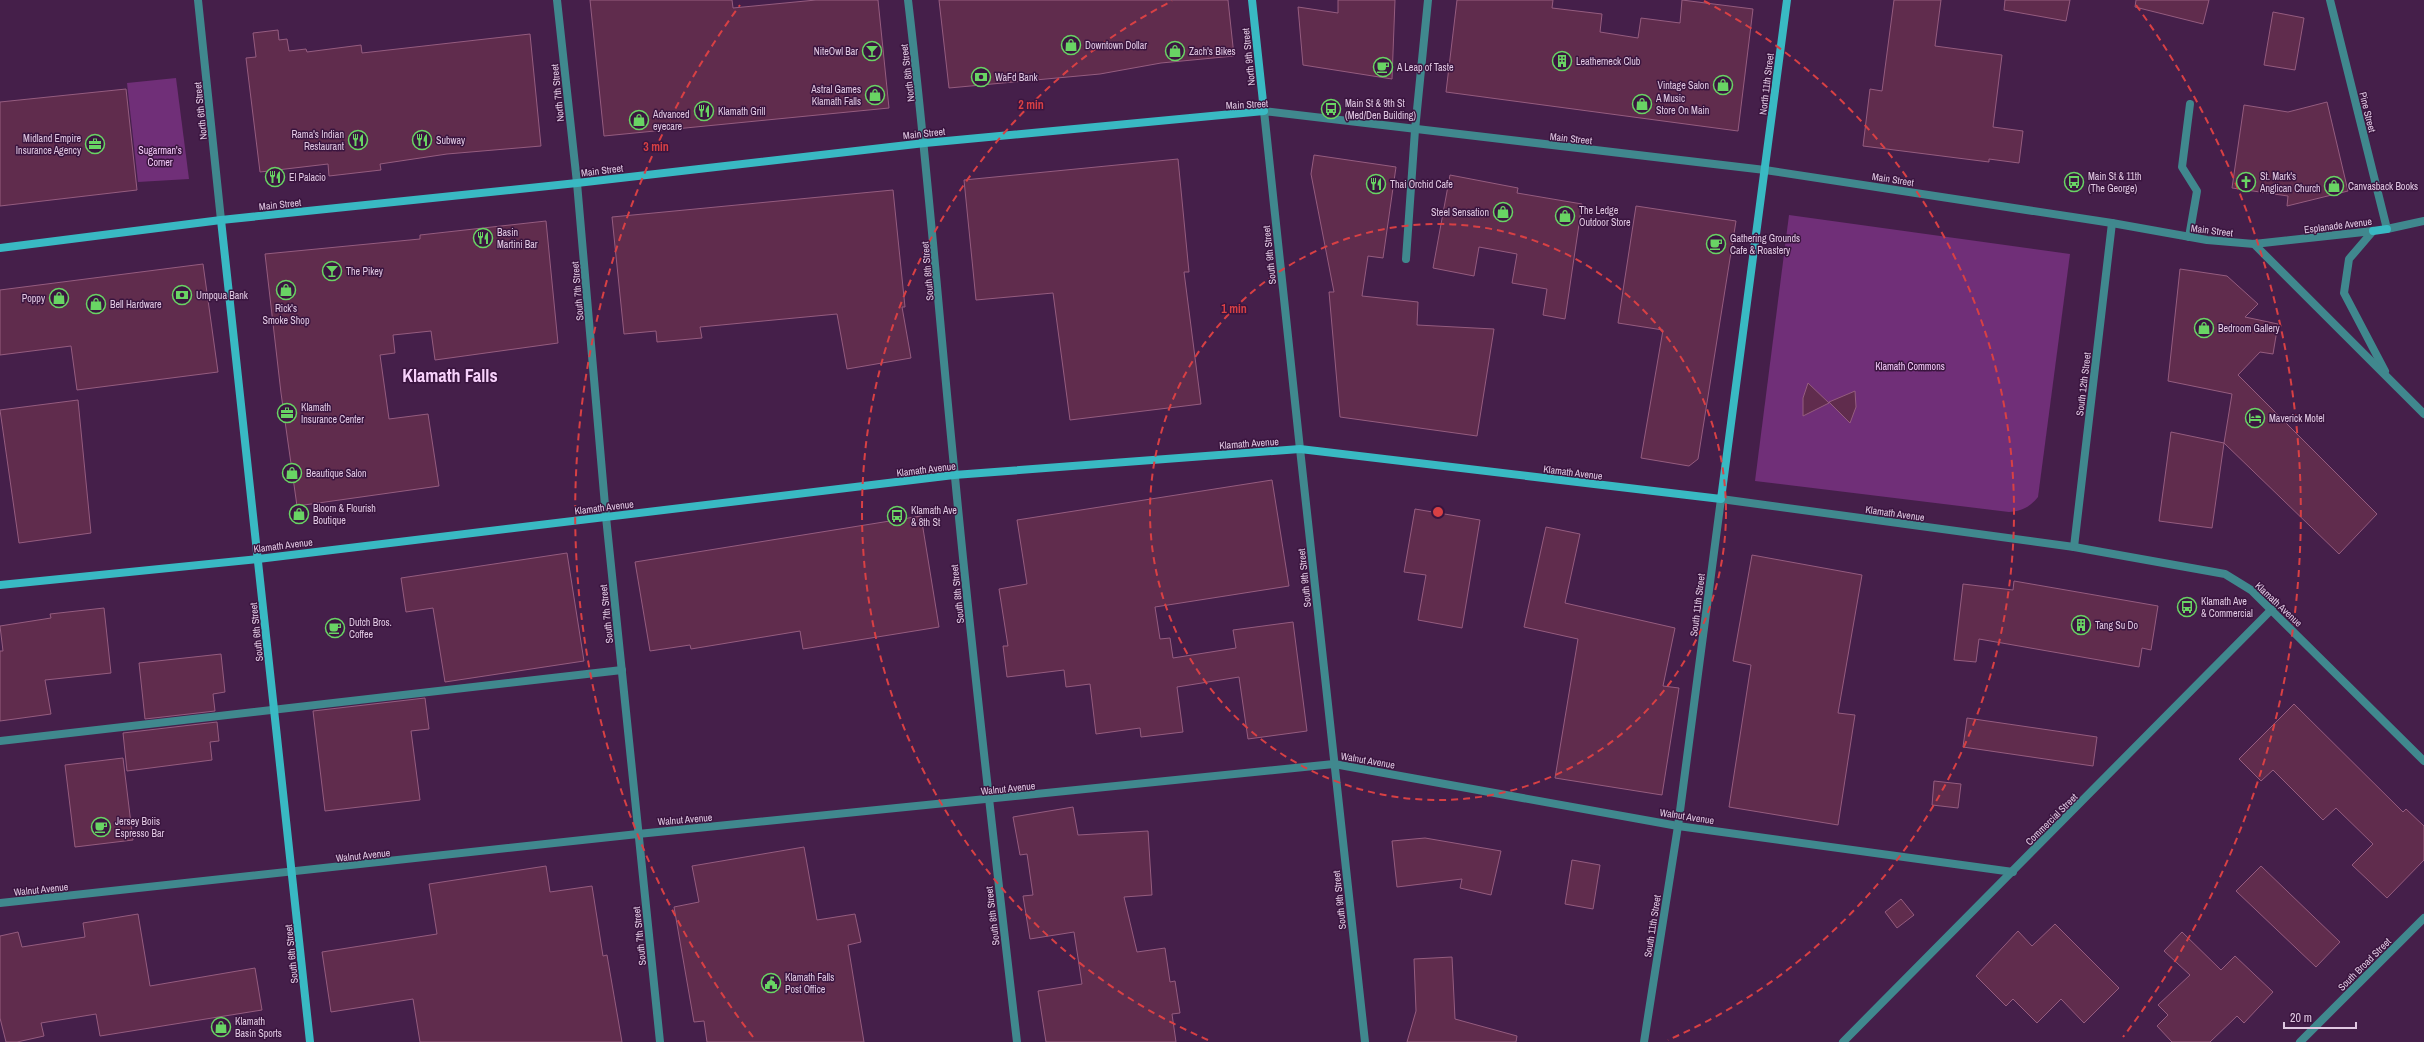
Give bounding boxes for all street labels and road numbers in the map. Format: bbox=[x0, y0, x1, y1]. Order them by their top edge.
street label: North 9th Street bbox=[1239, 27, 1258, 86]
street label: North 8th Street bbox=[897, 43, 917, 102]
street label: North 11th Street bbox=[1756, 52, 1777, 116]
street label: North 7th Street bbox=[548, 63, 567, 122]
street label: North 6th Street bbox=[191, 81, 210, 140]
street label: Pine Street bbox=[2356, 91, 2379, 134]
street label: Main Street bbox=[1226, 97, 1269, 112]
street label: Main Street bbox=[902, 125, 947, 142]
street label: Main Street bbox=[1549, 130, 1593, 147]
street label: Main Street bbox=[580, 161, 625, 180]
street label: Main Street bbox=[1871, 170, 1916, 189]
street label: Main Street bbox=[258, 196, 303, 213]
street label: Esplanade Avenue bbox=[2303, 215, 2373, 236]
street label: Main Street bbox=[2190, 221, 2234, 240]
street label: South 9th Street bbox=[1260, 224, 1279, 285]
street label: South 8th Street bbox=[918, 240, 937, 301]
street label: South 7th Street bbox=[568, 260, 587, 321]
street label: South 12th Street bbox=[2073, 351, 2094, 417]
street label: Klamath Avenue bbox=[1219, 435, 1280, 452]
street label: Klamath Avenue bbox=[896, 459, 957, 480]
street label: Klamath Avenue bbox=[1543, 462, 1604, 483]
street label: Klamath Avenue bbox=[574, 497, 635, 518]
street label: Klamath Avenue bbox=[1865, 503, 1926, 524]
street label: Klamath Avenue bbox=[253, 535, 314, 556]
street label: South 9th Street bbox=[1295, 547, 1314, 608]
street label: South 8th Street bbox=[948, 563, 967, 624]
street label: South 11th Street bbox=[1687, 572, 1708, 637]
street label: Klamath Avenue bbox=[2252, 579, 2305, 630]
street label: South 7th Street bbox=[597, 583, 616, 644]
street label: South 6th Street bbox=[247, 601, 266, 662]
street label: Walnut Avenue bbox=[1340, 749, 1396, 772]
street label: Walnut Avenue bbox=[980, 779, 1036, 798]
street label: Commercial Street bbox=[2023, 790, 2081, 848]
street label: Walnut Avenue bbox=[1659, 806, 1715, 827]
street label: Walnut Avenue bbox=[657, 811, 713, 828]
street label: Walnut Avenue bbox=[335, 846, 391, 865]
street label: South 9th Street bbox=[1330, 869, 1349, 930]
street label: Walnut Avenue bbox=[13, 880, 69, 899]
street label: South 8th Street bbox=[982, 885, 1003, 946]
street label: South 11th Street bbox=[1641, 893, 1664, 958]
street label: South 7th Street bbox=[630, 905, 649, 966]
street label: South 6th Street bbox=[282, 923, 301, 984]
street label: South Broad Street bbox=[2335, 935, 2394, 994]

